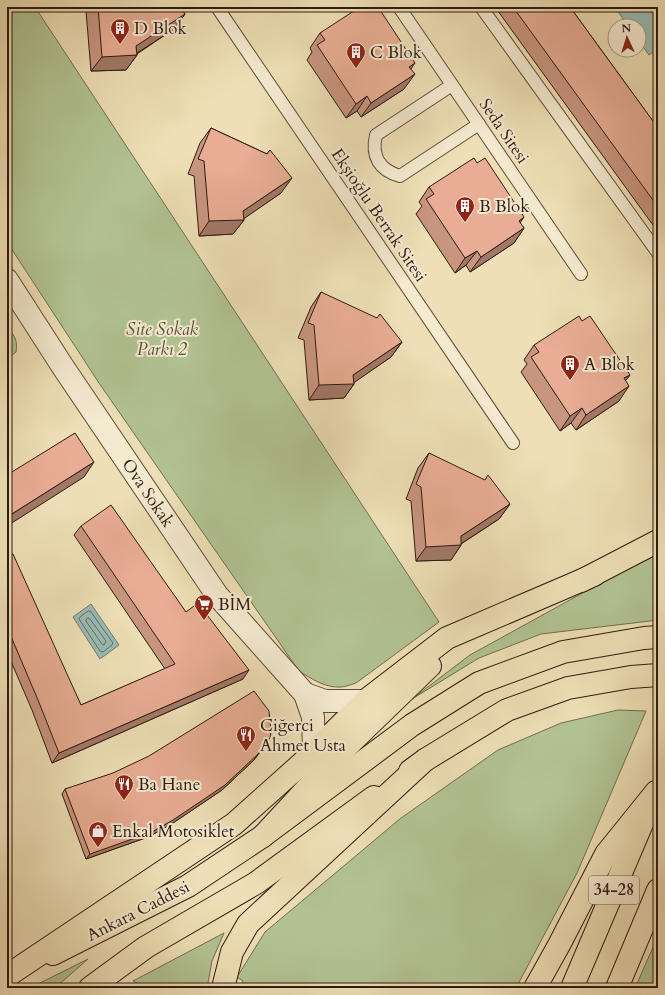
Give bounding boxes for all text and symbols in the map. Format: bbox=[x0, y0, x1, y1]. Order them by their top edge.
building icon: D Blok bbox=[109, 17, 131, 45]
place label: D Blok bbox=[134, 17, 187, 40]
north arrow bbox=[607, 18, 647, 58]
text: N bbox=[621, 21, 632, 36]
building icon: C Blok bbox=[345, 41, 367, 69]
place label: C Blok bbox=[370, 41, 423, 64]
street label: Seda Sitesi bbox=[474, 94, 534, 168]
street label: Ekşioğlu Berrak Sitesi bbox=[326, 144, 432, 286]
building icon: B Blok bbox=[454, 195, 476, 223]
place label: B Blok bbox=[479, 195, 530, 218]
park label: Site Sokak Parkı 2 bbox=[126, 318, 199, 361]
building icon: A Blok bbox=[559, 353, 581, 381]
place label: A Blok bbox=[584, 353, 636, 376]
street label: Ova Sokak bbox=[117, 454, 180, 533]
supermarket icon: BİM bbox=[193, 593, 215, 621]
place label: BİM bbox=[218, 593, 251, 616]
place label: Ciğerci Ahmet Usta bbox=[260, 714, 346, 757]
restaurant icon: Ciğerci Ahmet Usta bbox=[235, 724, 257, 752]
restaurant icon: Ba Hane bbox=[113, 773, 135, 801]
place label: Ba Hane bbox=[138, 773, 200, 796]
shop icon: Enkal Motosiklet bbox=[87, 820, 109, 848]
place label: Enkal Motosiklet bbox=[112, 820, 235, 843]
street label: Ankara Caddesi bbox=[82, 875, 194, 947]
road number: 34-28 bbox=[589, 876, 639, 904]

